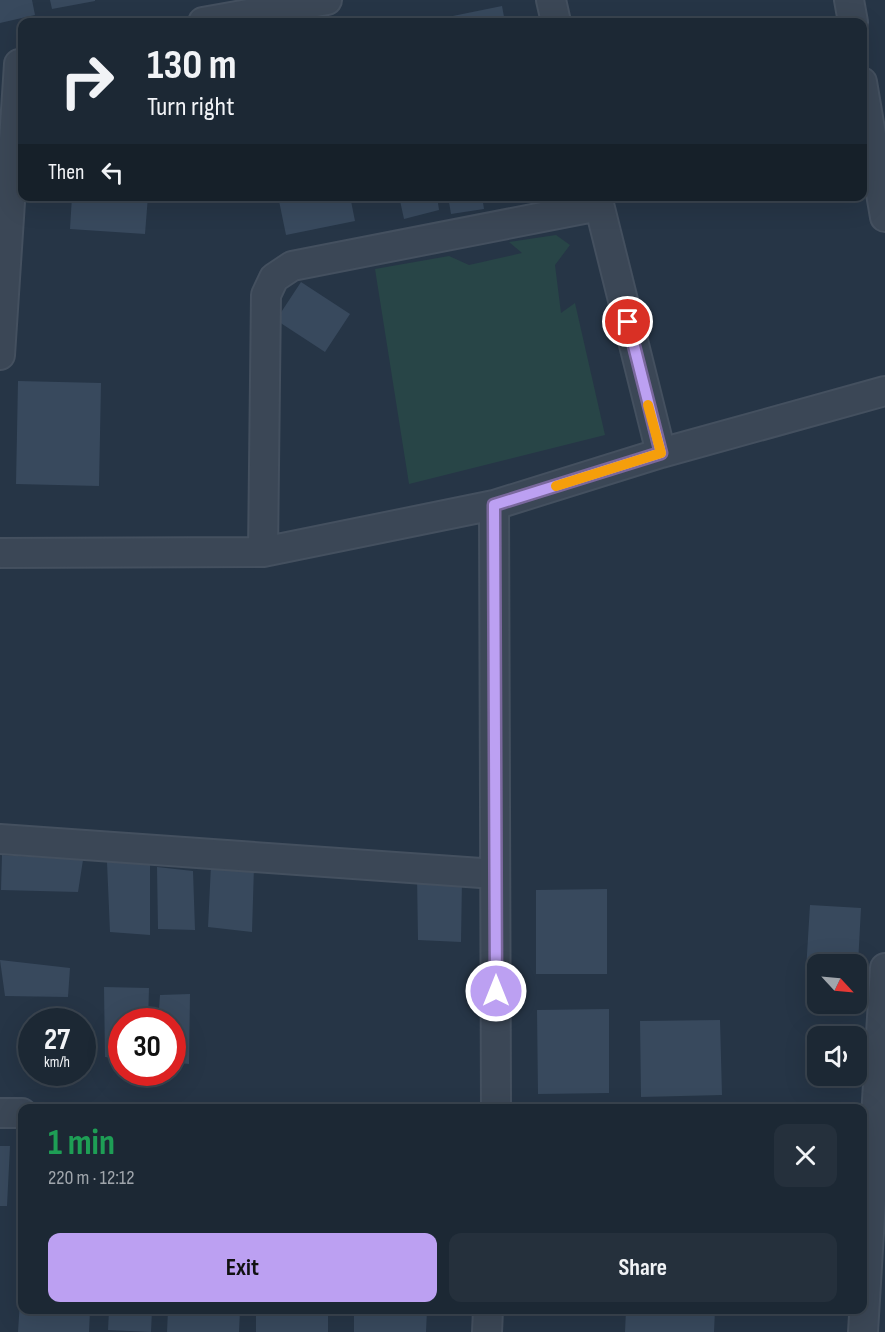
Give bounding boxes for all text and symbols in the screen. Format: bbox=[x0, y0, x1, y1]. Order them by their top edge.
text: 130 m bbox=[147, 40, 237, 91]
icon: right bbox=[48, 42, 126, 120]
text: Turn right bbox=[147, 91, 234, 123]
icon: left bbox=[96, 156, 129, 189]
text: Then bbox=[48, 159, 84, 186]
pin bbox=[602, 296, 653, 347]
icon: arrive bbox=[611, 305, 644, 338]
north arrow bbox=[807, 954, 867, 1014]
map controls bbox=[807, 954, 867, 1086]
position arrow bbox=[464, 959, 528, 1023]
speed limit sign: 30 bbox=[108, 1008, 186, 1086]
text: 27 bbox=[44, 1022, 70, 1058]
button: sound bbox=[807, 1026, 867, 1086]
text: km/h bbox=[44, 1053, 70, 1072]
text: 1 min bbox=[48, 1122, 115, 1165]
button: close bbox=[774, 1124, 837, 1187]
text: 220 m · 12:12 bbox=[48, 1166, 134, 1190]
button: Exit bbox=[48, 1233, 437, 1302]
button: Share bbox=[449, 1233, 837, 1302]

